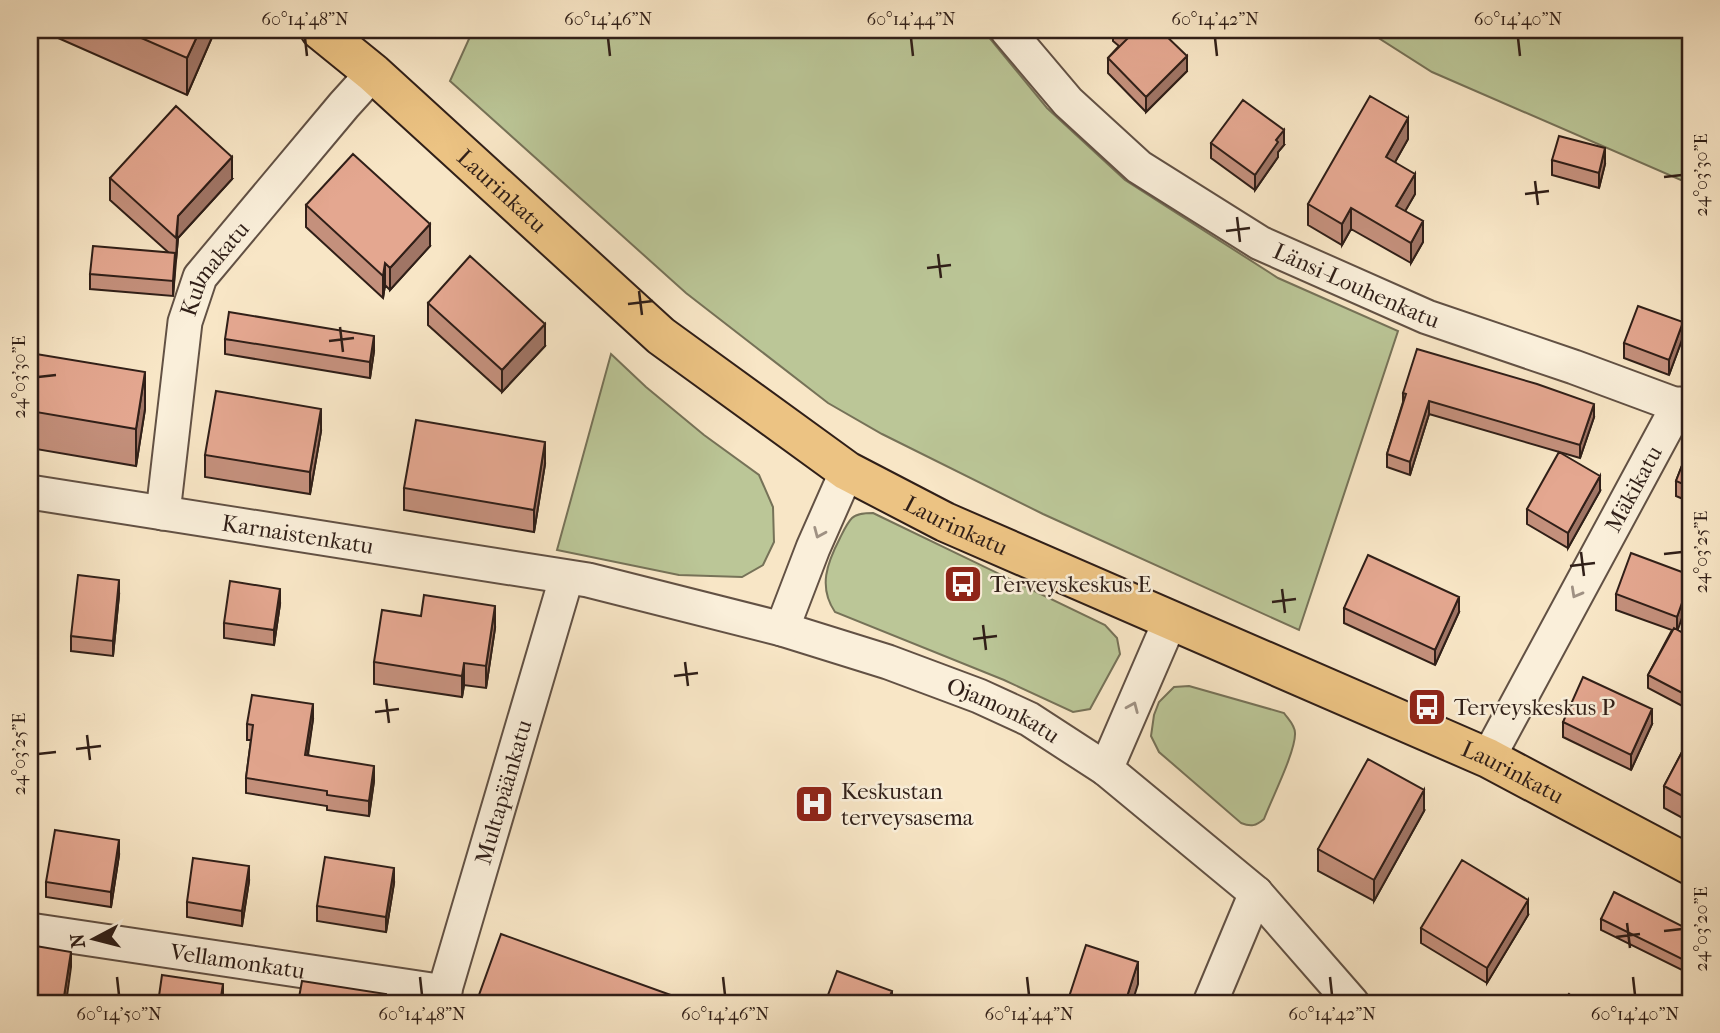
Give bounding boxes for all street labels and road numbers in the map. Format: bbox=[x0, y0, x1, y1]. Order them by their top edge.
street label: Laurinkatu bbox=[452, 144, 552, 239]
street label: Kulmakatu bbox=[175, 216, 255, 320]
street label: Länsi-Louhenkatu bbox=[1269, 238, 1443, 334]
street label: Mäkikatu bbox=[1600, 441, 1668, 537]
street label: Laurinkatu bbox=[899, 490, 1012, 562]
street label: Karnaistenkatu bbox=[220, 509, 375, 560]
street label: Ojamonkatu bbox=[943, 672, 1065, 749]
street label: Multapäänkatu bbox=[470, 717, 538, 868]
street label: Laurinkatu bbox=[1457, 735, 1568, 810]
street label: Vellamonkatu bbox=[167, 938, 307, 985]

